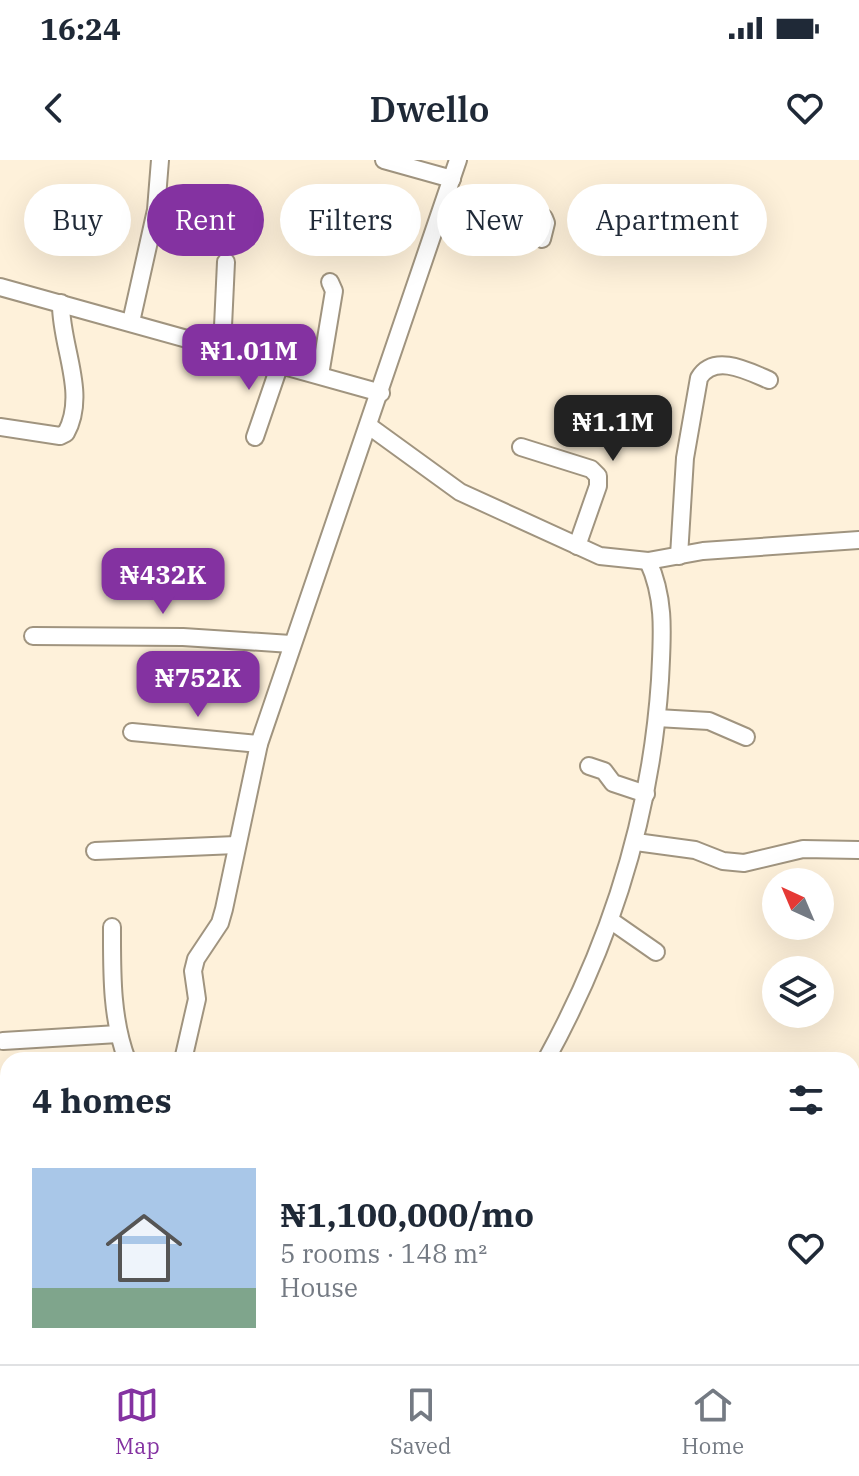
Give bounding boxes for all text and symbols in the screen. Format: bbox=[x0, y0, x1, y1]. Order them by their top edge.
text: 16:24 bbox=[40, 9, 121, 48]
text: Dwello bbox=[370, 85, 489, 132]
icon: back bbox=[32, 86, 76, 130]
icon: heart bbox=[783, 86, 827, 130]
chip: Buy bbox=[24, 184, 131, 256]
chip: Rent bbox=[147, 184, 264, 256]
chip: Filters bbox=[280, 184, 421, 256]
chip: New bbox=[437, 184, 551, 256]
chip: Apartment bbox=[567, 184, 767, 256]
pin: ₦1.01M bbox=[184, 324, 314, 392]
text: ₦1.01M bbox=[200, 333, 298, 367]
pin: ₦1.1M bbox=[557, 395, 669, 463]
text: ₦1.1M bbox=[572, 404, 654, 438]
pin: ₦432K bbox=[107, 548, 219, 616]
text: ₦432K bbox=[120, 557, 206, 591]
pin: ₦752K bbox=[142, 651, 254, 719]
text: ₦752K bbox=[155, 660, 241, 694]
north arrow bbox=[762, 868, 834, 940]
map controls bbox=[762, 868, 834, 1028]
button: layers bbox=[762, 956, 834, 1028]
text: 4 homes bbox=[32, 1078, 172, 1122]
icon: filters bbox=[784, 1078, 828, 1122]
text: ₦1,100,000/mo bbox=[280, 1192, 534, 1236]
icon: home bbox=[96, 1200, 192, 1296]
icon: heart bbox=[784, 1226, 828, 1270]
text: 5 rooms · 148 m² bbox=[280, 1236, 487, 1270]
text: House bbox=[280, 1270, 358, 1304]
tab: Map bbox=[115, 1383, 160, 1460]
tab: Saved bbox=[390, 1383, 451, 1460]
tab: Home bbox=[681, 1383, 744, 1460]

